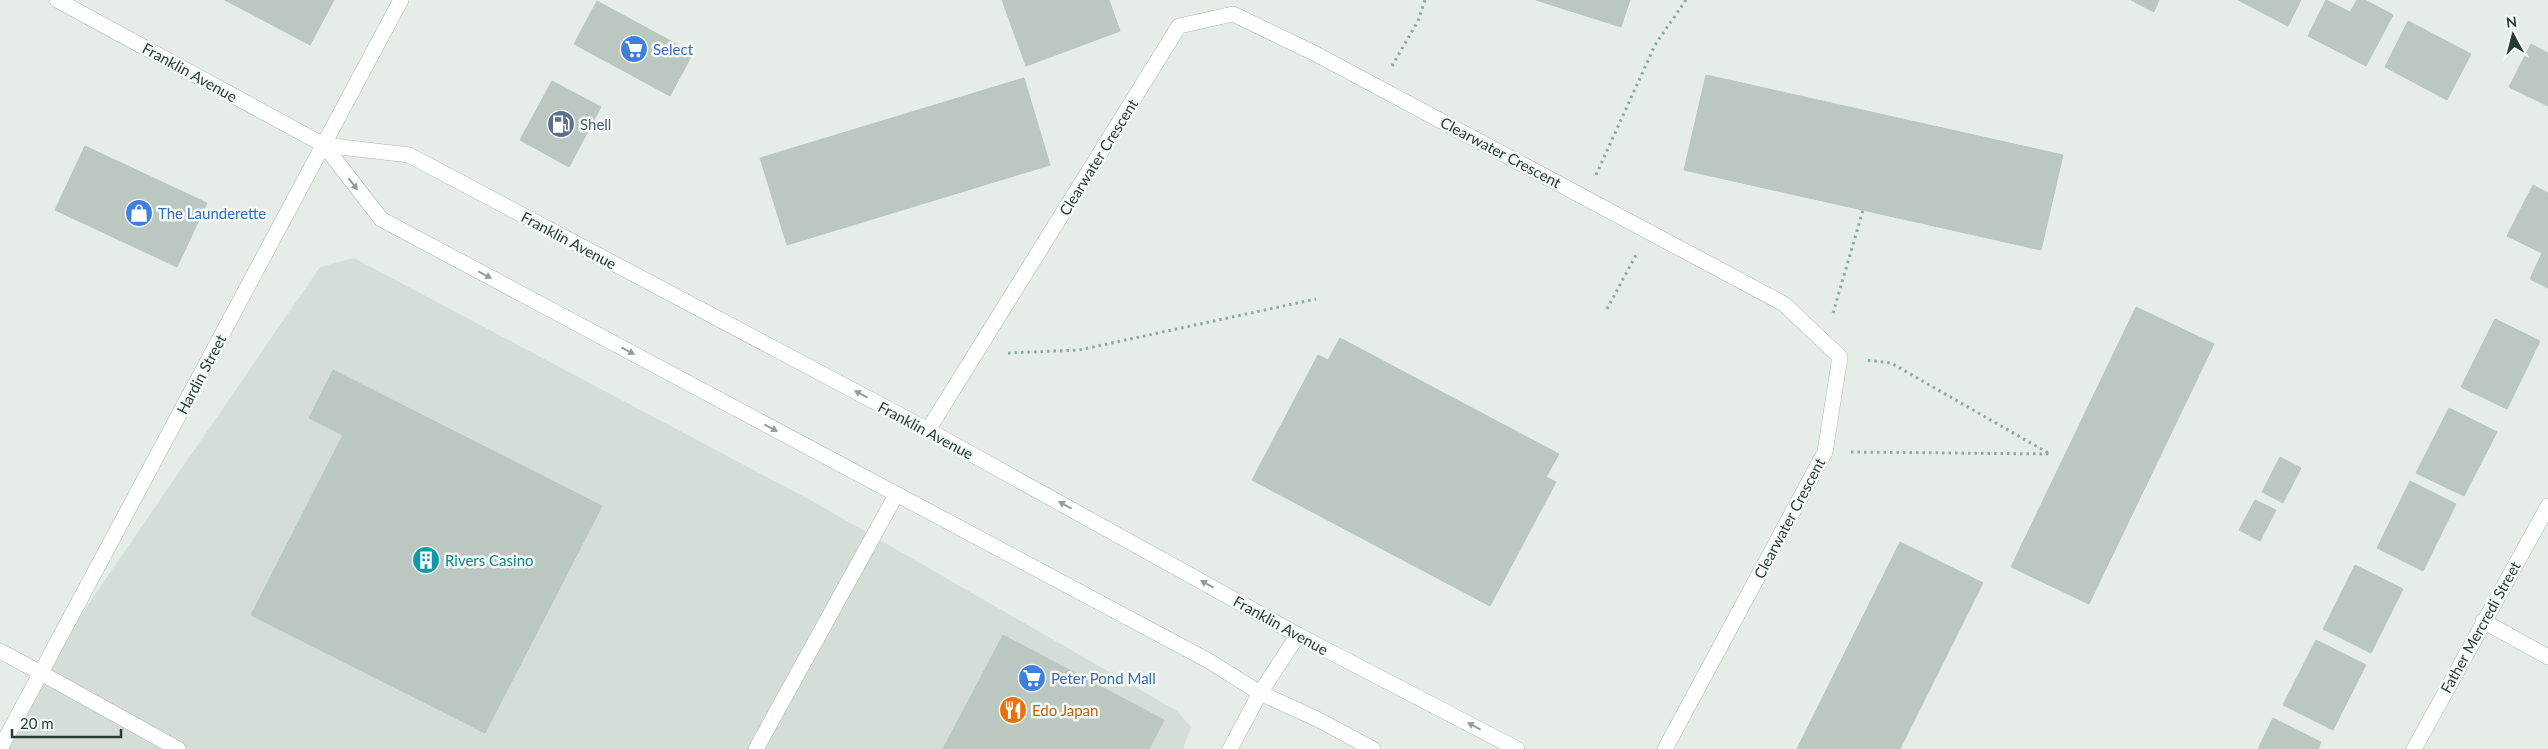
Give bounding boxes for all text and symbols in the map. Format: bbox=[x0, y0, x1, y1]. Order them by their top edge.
north arrow bbox=[2488, 10, 2538, 60]
text: N bbox=[2505, 13, 2518, 31]
supermarket icon: Select bbox=[619, 34, 649, 64]
street label: Franklin Avenue bbox=[140, 39, 240, 105]
place label: Select bbox=[653, 40, 694, 58]
street label: Clearwater Crescent bbox=[1055, 95, 1141, 219]
fuel station icon: Shell bbox=[546, 109, 576, 139]
street label: Clearwater Crescent bbox=[1438, 113, 1565, 192]
place label: Shell bbox=[580, 115, 611, 133]
one-way arrow bbox=[348, 177, 359, 190]
shop icon: The Launderette bbox=[124, 198, 154, 228]
place label: The Launderette bbox=[158, 204, 266, 222]
street label: Franklin Avenue bbox=[518, 207, 620, 273]
one-way arrow bbox=[478, 270, 492, 279]
street label: Hardin Street bbox=[172, 331, 230, 417]
one-way arrow bbox=[621, 347, 635, 355]
one-way arrow bbox=[853, 390, 868, 398]
street label: Franklin Avenue bbox=[875, 397, 977, 463]
one-way arrow bbox=[764, 424, 779, 432]
street label: Clearwater Crescent bbox=[1750, 454, 1829, 581]
one-way arrow bbox=[1058, 501, 1072, 509]
building icon: Rivers Casino bbox=[411, 545, 441, 575]
place label: Rivers Casino bbox=[445, 551, 534, 569]
street label: Father Mercredi Street bbox=[2436, 557, 2524, 696]
one-way arrow bbox=[1201, 579, 1214, 588]
street label: Franklin Avenue bbox=[1231, 592, 1331, 658]
supermarket icon: Peter Pond Mall bbox=[1017, 663, 1047, 693]
place label: Peter Pond Mall bbox=[1051, 669, 1156, 687]
restaurant icon: Edo Japan bbox=[998, 695, 1028, 725]
place label: Edo Japan bbox=[1032, 701, 1098, 719]
scale bar bbox=[12, 706, 121, 738]
text: 20 m bbox=[20, 714, 54, 732]
one-way arrow bbox=[1467, 722, 1481, 731]

